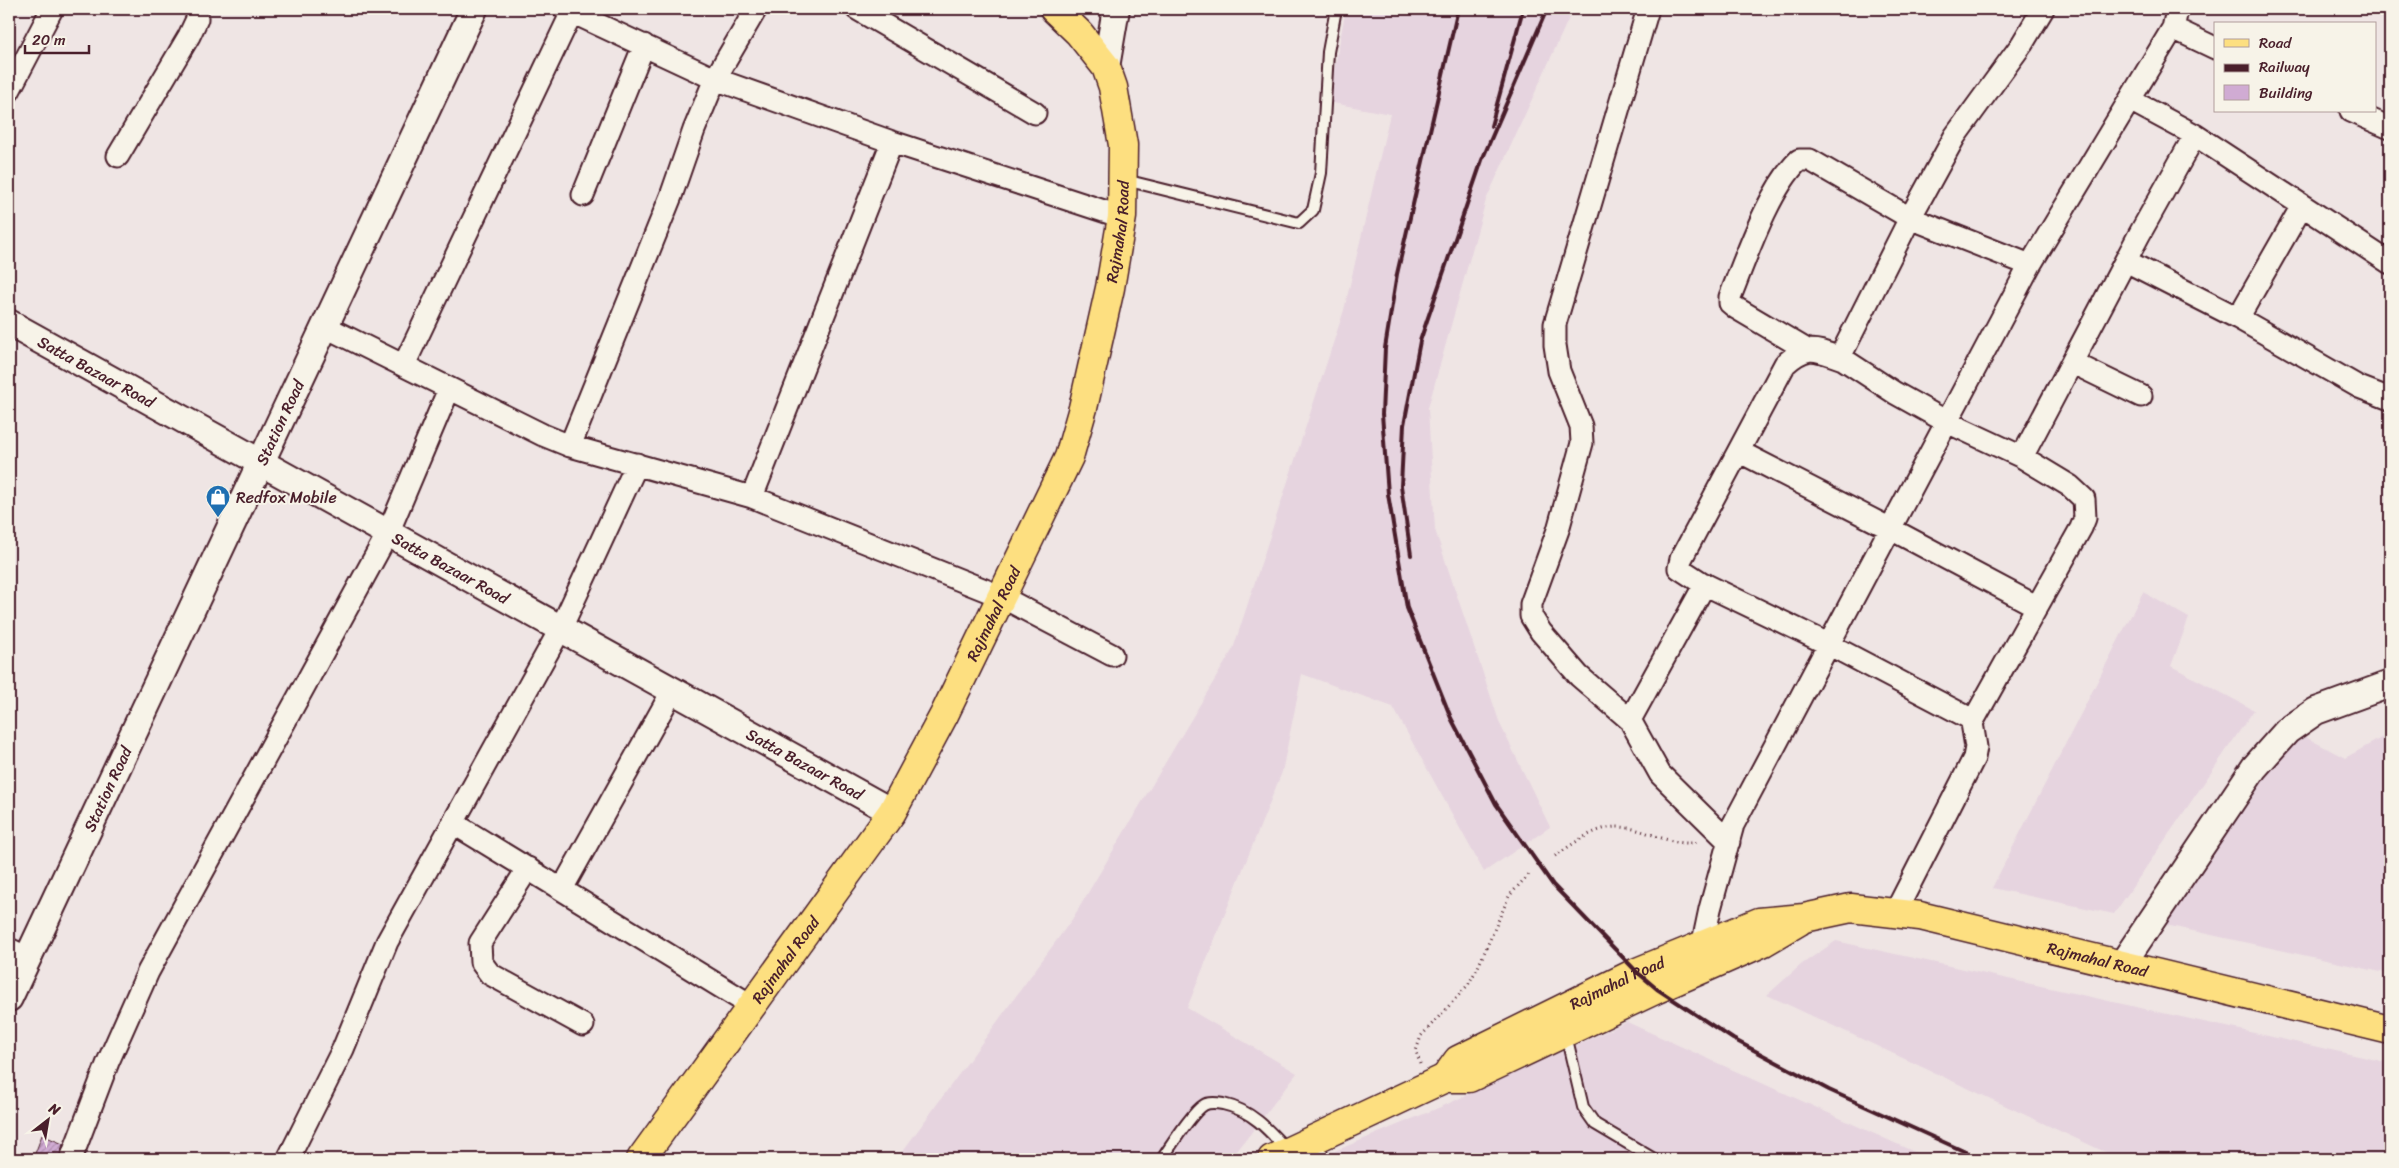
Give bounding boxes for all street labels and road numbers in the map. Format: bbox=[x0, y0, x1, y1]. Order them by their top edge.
street label: Rajmahal Road bbox=[1097, 179, 1137, 285]
street label: Satta Bazaar Road bbox=[32, 327, 162, 416]
street label: Station Road bbox=[247, 373, 313, 470]
street label: Satta Bazaar Road bbox=[387, 523, 516, 613]
street label: Rajmahal Road bbox=[958, 560, 1029, 666]
street label: Satta Bazaar Road bbox=[741, 720, 871, 809]
street label: Station Road bbox=[75, 740, 141, 837]
street label: Rajmahal Road bbox=[743, 908, 828, 1010]
street label: Rajmahal Road bbox=[2044, 933, 2153, 986]
street label: Rajmahal Road bbox=[1564, 947, 1671, 1018]

